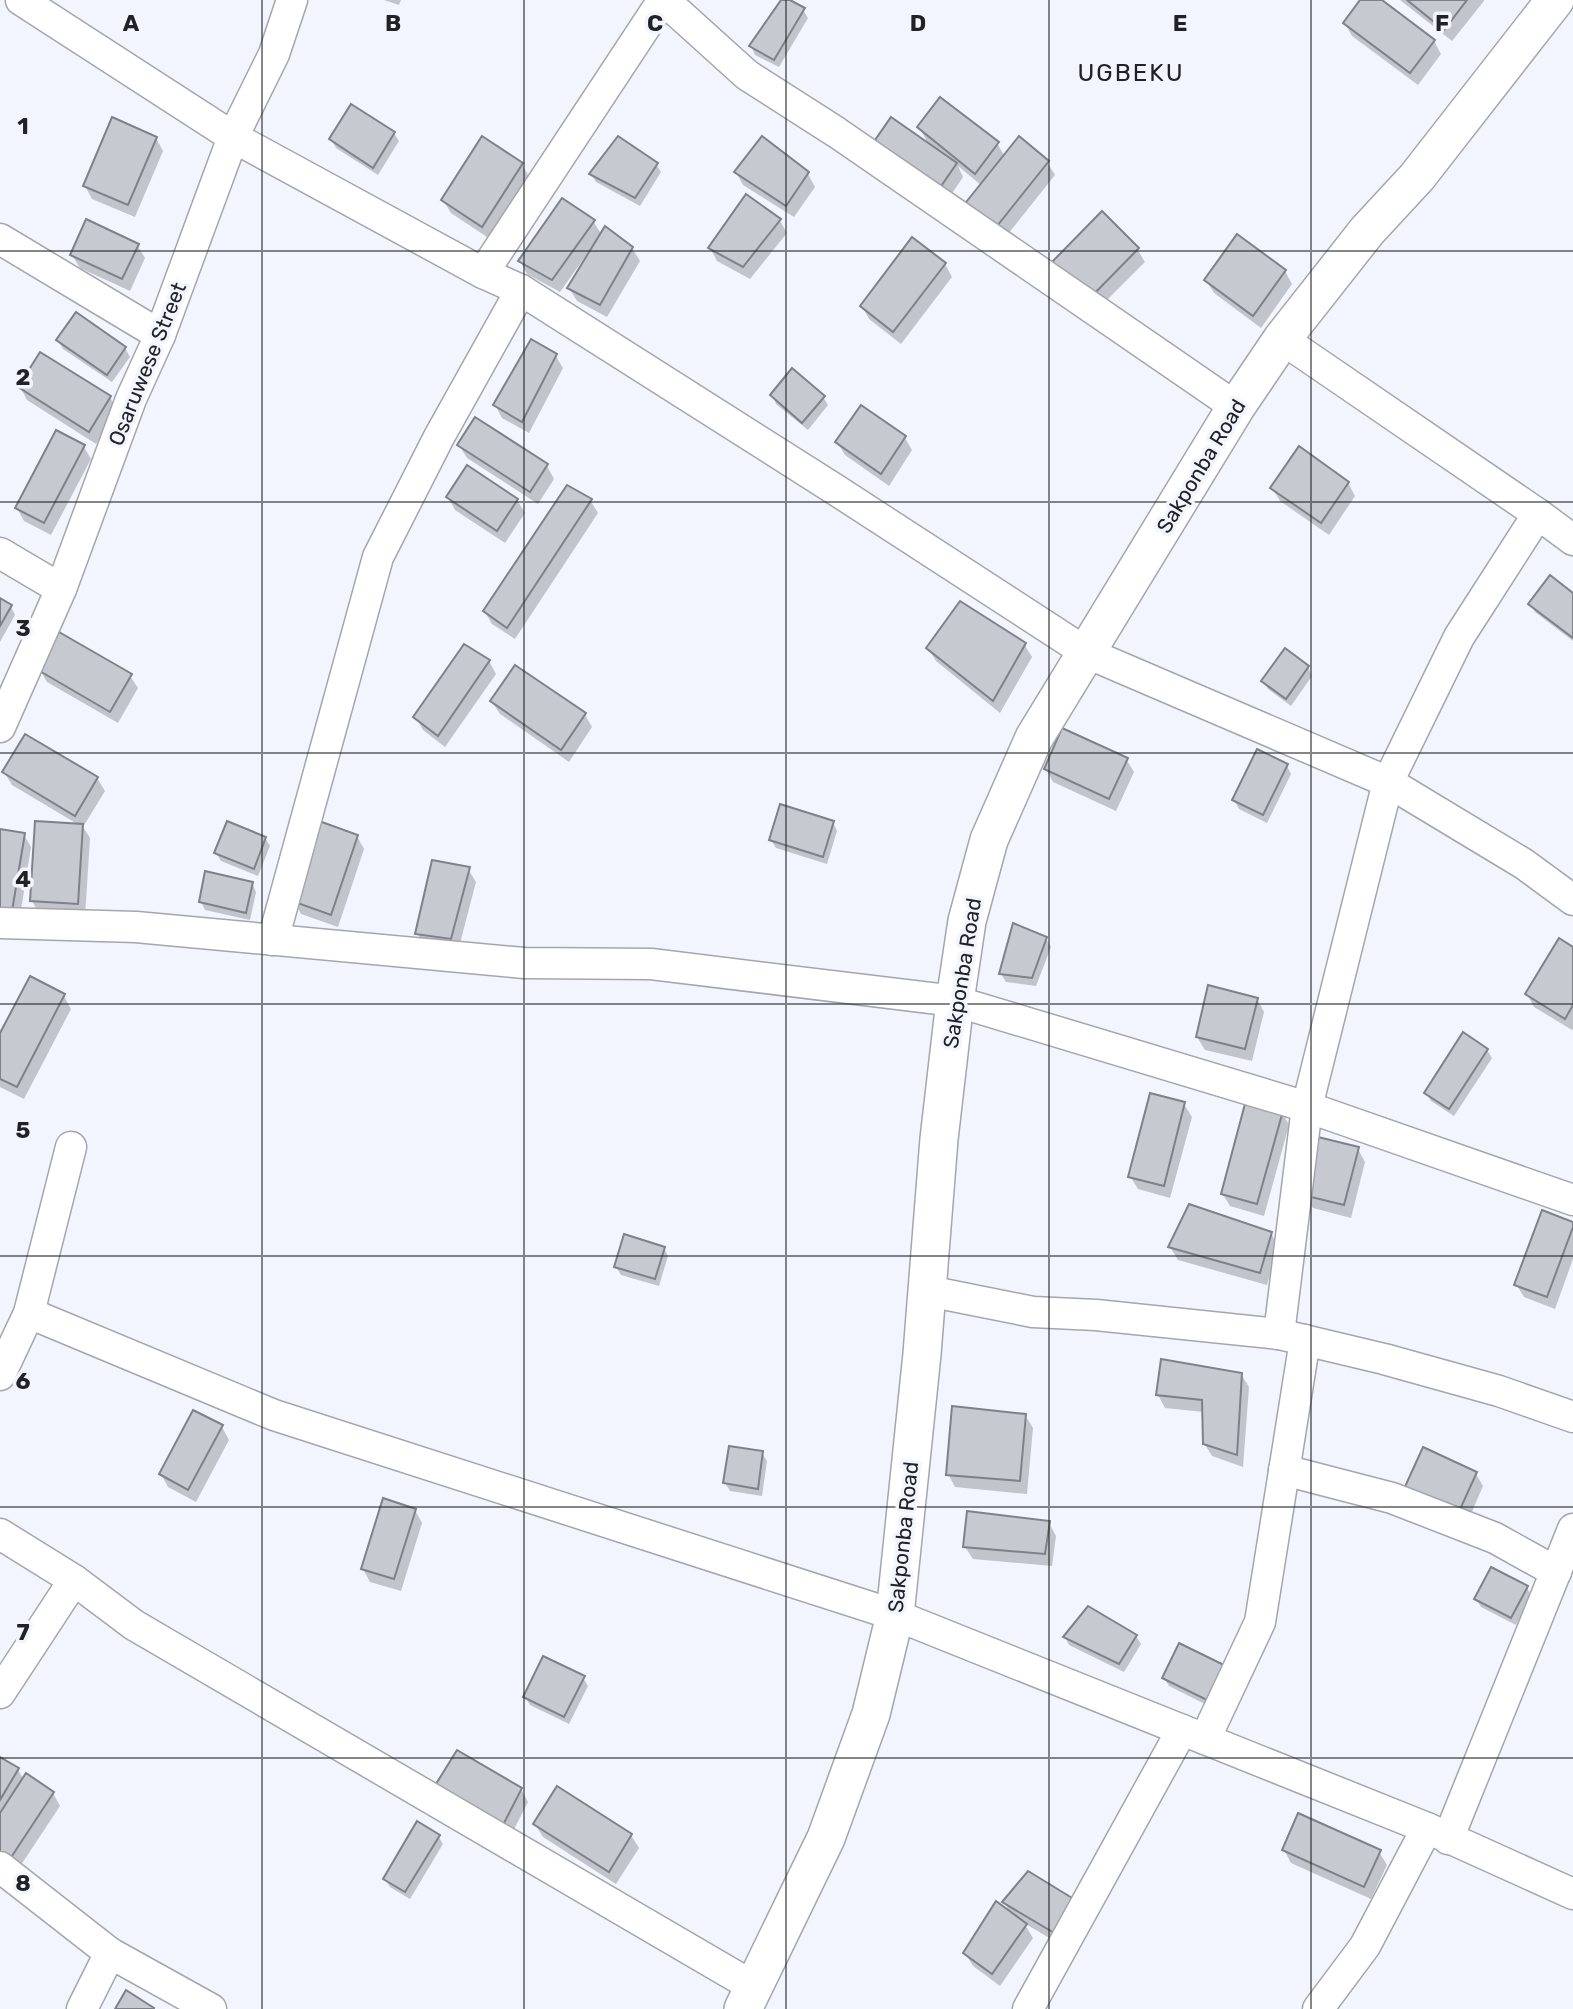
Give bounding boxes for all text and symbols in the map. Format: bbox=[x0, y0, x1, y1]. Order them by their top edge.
text: A bbox=[123, 9, 140, 37]
text: B bbox=[385, 9, 401, 37]
text: C bbox=[647, 9, 663, 37]
text: D bbox=[910, 9, 926, 37]
text: E bbox=[1173, 9, 1187, 37]
text: F bbox=[1435, 9, 1449, 37]
district label: UGBEKU bbox=[1078, 59, 1184, 87]
text: 1 bbox=[17, 112, 29, 140]
street label: Osaruwese Street bbox=[103, 279, 191, 449]
text: 2 bbox=[16, 363, 30, 391]
street label: Sakponba Road bbox=[1151, 395, 1251, 537]
text: 3 bbox=[15, 614, 31, 642]
text: 4 bbox=[15, 865, 31, 893]
street label: Sakponba Road bbox=[938, 896, 986, 1050]
text: 5 bbox=[16, 1116, 31, 1144]
text: 6 bbox=[16, 1367, 31, 1395]
street label: Sakponba Road bbox=[883, 1460, 923, 1614]
text: 7 bbox=[16, 1618, 30, 1646]
text: 8 bbox=[15, 1869, 31, 1897]

